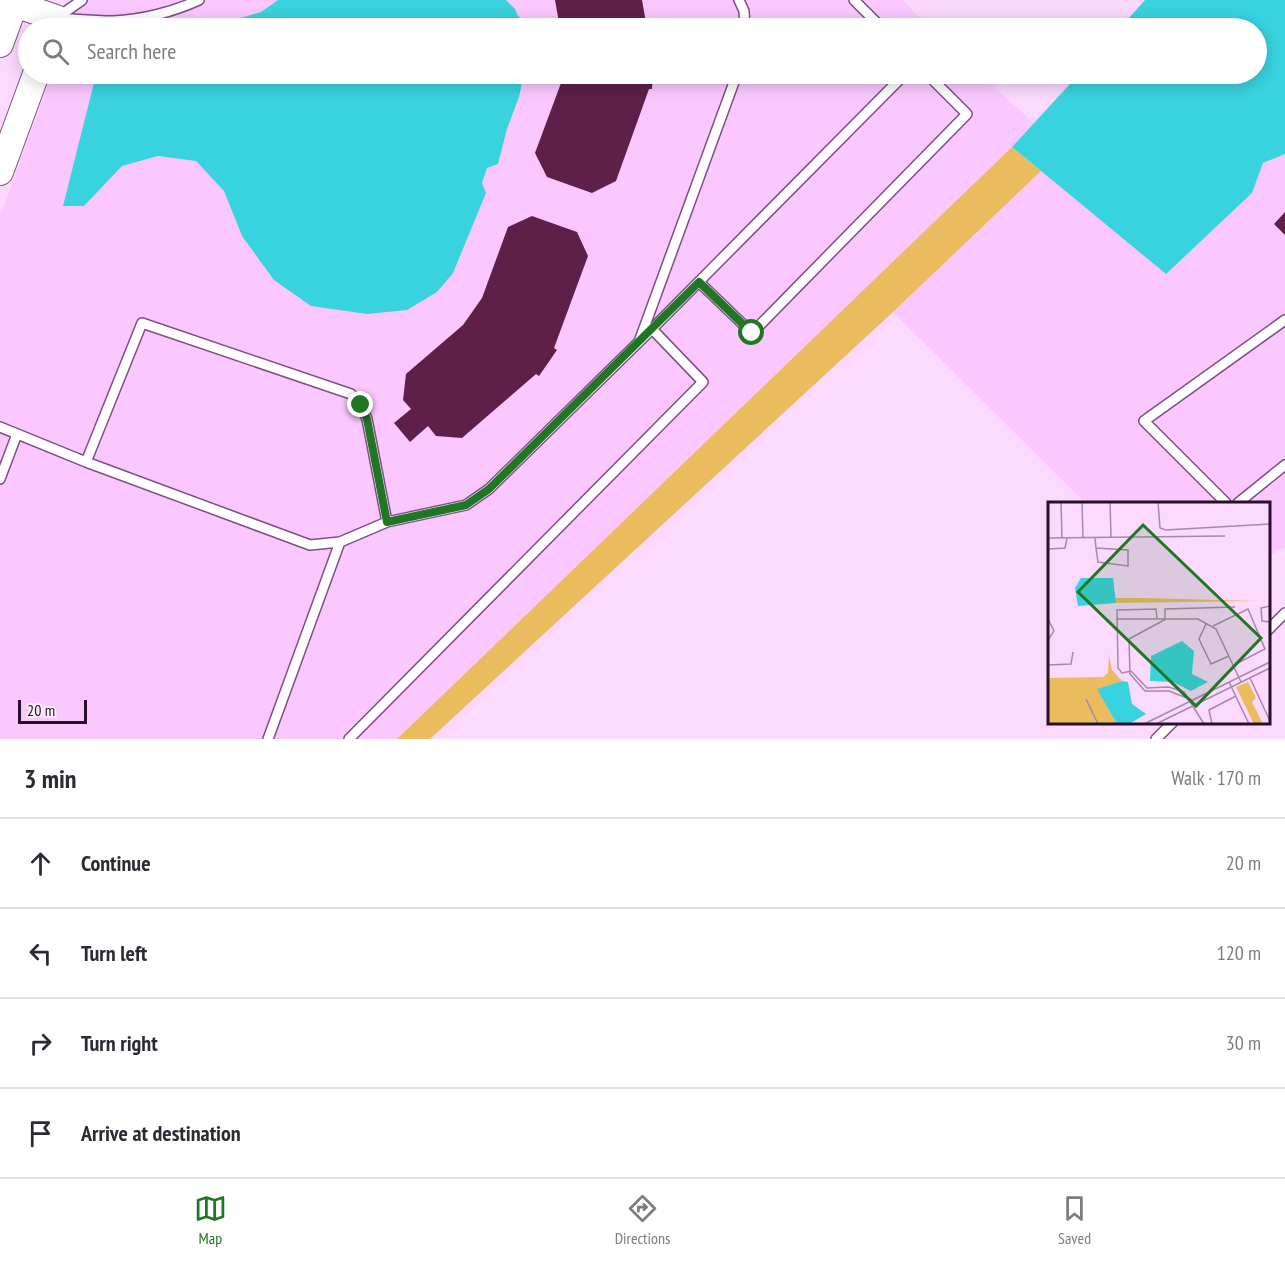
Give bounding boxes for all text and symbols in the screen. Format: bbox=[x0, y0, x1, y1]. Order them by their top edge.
search box bbox=[18, 18, 1267, 84]
icon: search bbox=[39, 35, 72, 68]
text: Search here bbox=[87, 37, 176, 65]
route start bbox=[738, 319, 764, 345]
route end bbox=[347, 391, 373, 417]
inset map bbox=[1048, 502, 1270, 724]
scale bar bbox=[18, 697, 87, 724]
text: 20 m bbox=[27, 700, 55, 720]
text: 3 min bbox=[24, 762, 77, 795]
text: Walk · 170 m bbox=[1171, 765, 1261, 791]
icon: ahead bbox=[24, 847, 57, 880]
text: Continue bbox=[81, 849, 151, 877]
text: 20 m bbox=[1226, 850, 1261, 876]
icon: left bbox=[24, 937, 57, 970]
text: Turn left bbox=[81, 939, 147, 967]
text: 120 m bbox=[1217, 940, 1261, 966]
icon: right bbox=[24, 1027, 57, 1060]
text: Turn right bbox=[81, 1029, 158, 1057]
text: 30 m bbox=[1226, 1030, 1261, 1056]
icon: arrive bbox=[24, 1117, 57, 1150]
text: Arrive at destination bbox=[81, 1119, 241, 1147]
tab: Map bbox=[194, 1192, 227, 1248]
tab: Directions bbox=[615, 1192, 670, 1248]
tab: Saved bbox=[1058, 1192, 1091, 1248]

